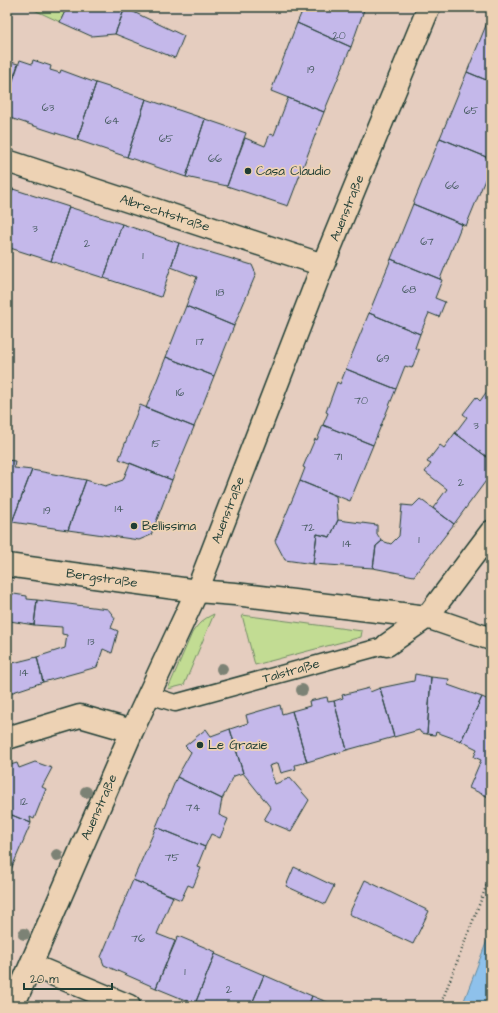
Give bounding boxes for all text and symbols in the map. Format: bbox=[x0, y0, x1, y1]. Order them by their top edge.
house number: 20 bbox=[332, 28, 346, 43]
house number: 19 bbox=[307, 62, 315, 77]
house number: 63 bbox=[42, 100, 55, 115]
house number: 65 bbox=[464, 103, 479, 118]
house number: 64 bbox=[105, 113, 120, 128]
house number: 65 bbox=[159, 131, 174, 146]
house number: 66 bbox=[208, 151, 222, 166]
place label: Casa Claudio bbox=[256, 162, 331, 180]
marker: Casa Claudio bbox=[243, 166, 253, 176]
street label: Auenstraße bbox=[325, 172, 369, 244]
house number: 66 bbox=[445, 178, 459, 193]
street label: Albrechtstraße bbox=[118, 190, 212, 236]
house number: 3 bbox=[32, 221, 38, 236]
house number: 67 bbox=[420, 234, 434, 249]
house number: 2 bbox=[84, 236, 91, 251]
house number: 1 bbox=[142, 248, 144, 263]
house number: 68 bbox=[402, 282, 416, 297]
house number: 18 bbox=[216, 285, 224, 300]
house number: 17 bbox=[196, 334, 204, 349]
house number: 69 bbox=[376, 351, 390, 366]
house number: 16 bbox=[176, 385, 184, 400]
house number: 70 bbox=[354, 393, 368, 408]
house number: 3 bbox=[473, 418, 479, 433]
house number: 15 bbox=[151, 436, 161, 451]
house number: 71 bbox=[334, 449, 343, 464]
street label: Auenstraße bbox=[207, 474, 249, 546]
house number: 2 bbox=[458, 475, 465, 490]
house number: 14 bbox=[115, 501, 124, 516]
house number: 19 bbox=[43, 503, 51, 518]
place label: Bellissima bbox=[142, 517, 196, 535]
house number: 72 bbox=[301, 520, 315, 535]
marker: Bellissima bbox=[129, 521, 139, 531]
house number: 1 bbox=[418, 532, 420, 547]
house number: 14 bbox=[343, 536, 352, 551]
street label: Bergstraße bbox=[65, 564, 139, 593]
house number: 13 bbox=[87, 634, 95, 649]
street label: Talstraße bbox=[260, 654, 322, 688]
house number: 14 bbox=[20, 665, 29, 680]
place label: Le Grazie bbox=[208, 736, 267, 754]
marker: Le Grazie bbox=[195, 740, 205, 750]
street label: Auenstraße bbox=[76, 771, 122, 843]
house number: 12 bbox=[20, 794, 29, 809]
house number: 74 bbox=[186, 800, 201, 815]
house number: 75 bbox=[165, 850, 179, 865]
house number: 76 bbox=[131, 931, 145, 946]
house number: 1 bbox=[184, 964, 186, 979]
scale bar bbox=[24, 965, 112, 991]
text: 20 m bbox=[30, 971, 59, 988]
house number: 2 bbox=[226, 982, 233, 997]

